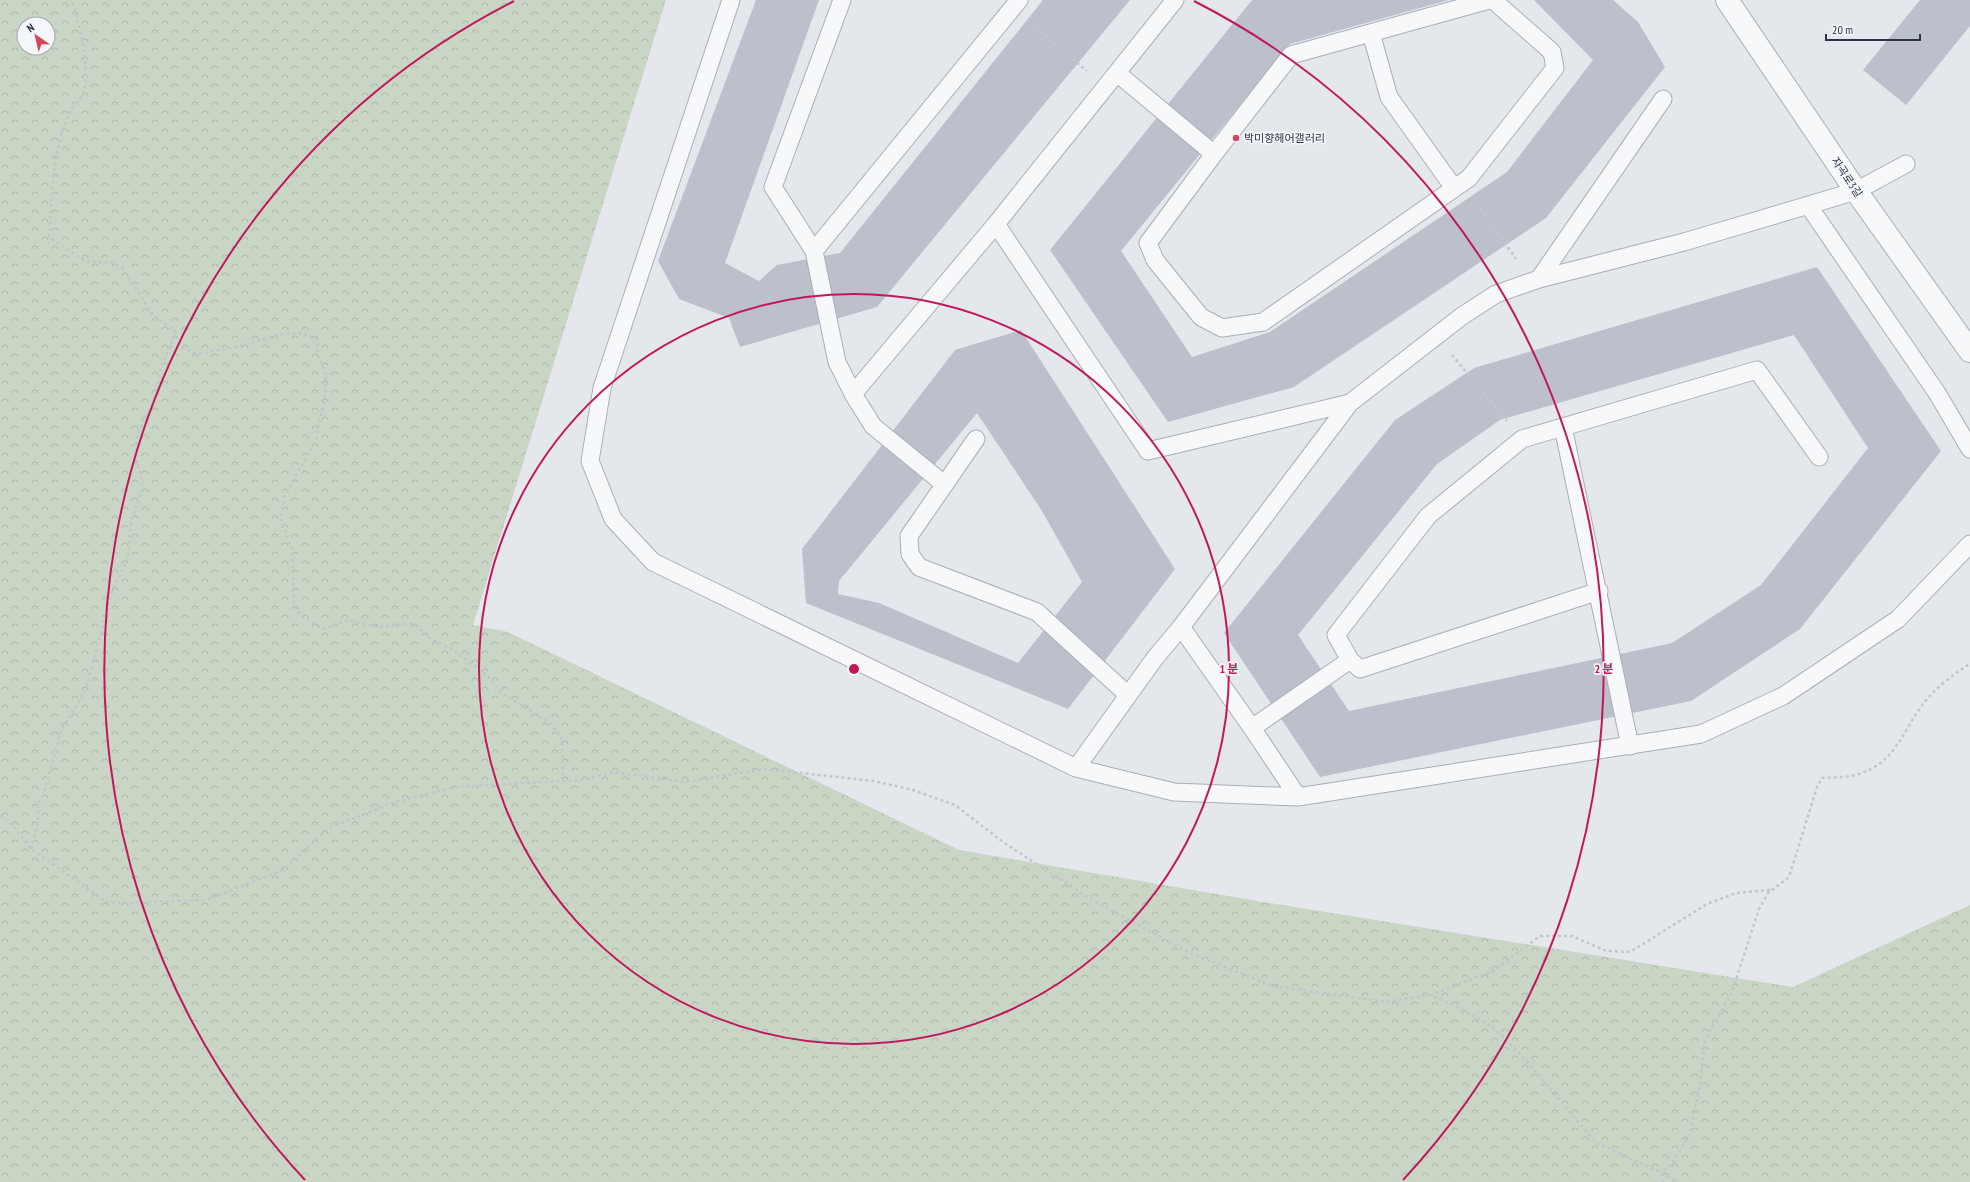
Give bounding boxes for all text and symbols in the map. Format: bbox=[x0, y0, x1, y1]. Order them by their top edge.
north arrow bbox=[16, 16, 56, 56]
scale bar bbox=[1826, 16, 1920, 42]
text: N bbox=[24, 20, 37, 35]
text: 20 m bbox=[1832, 22, 1853, 37]
place label: 박미향헤어갤러리 bbox=[1244, 131, 1325, 145]
marker: 박미향헤어갤러리 bbox=[1231, 133, 1241, 143]
street label: 자곡로3길 bbox=[1828, 154, 1866, 200]
text: 1 분 bbox=[1219, 661, 1239, 676]
text: 2 분 bbox=[1594, 661, 1614, 676]
centre of rings bbox=[847, 662, 861, 676]

